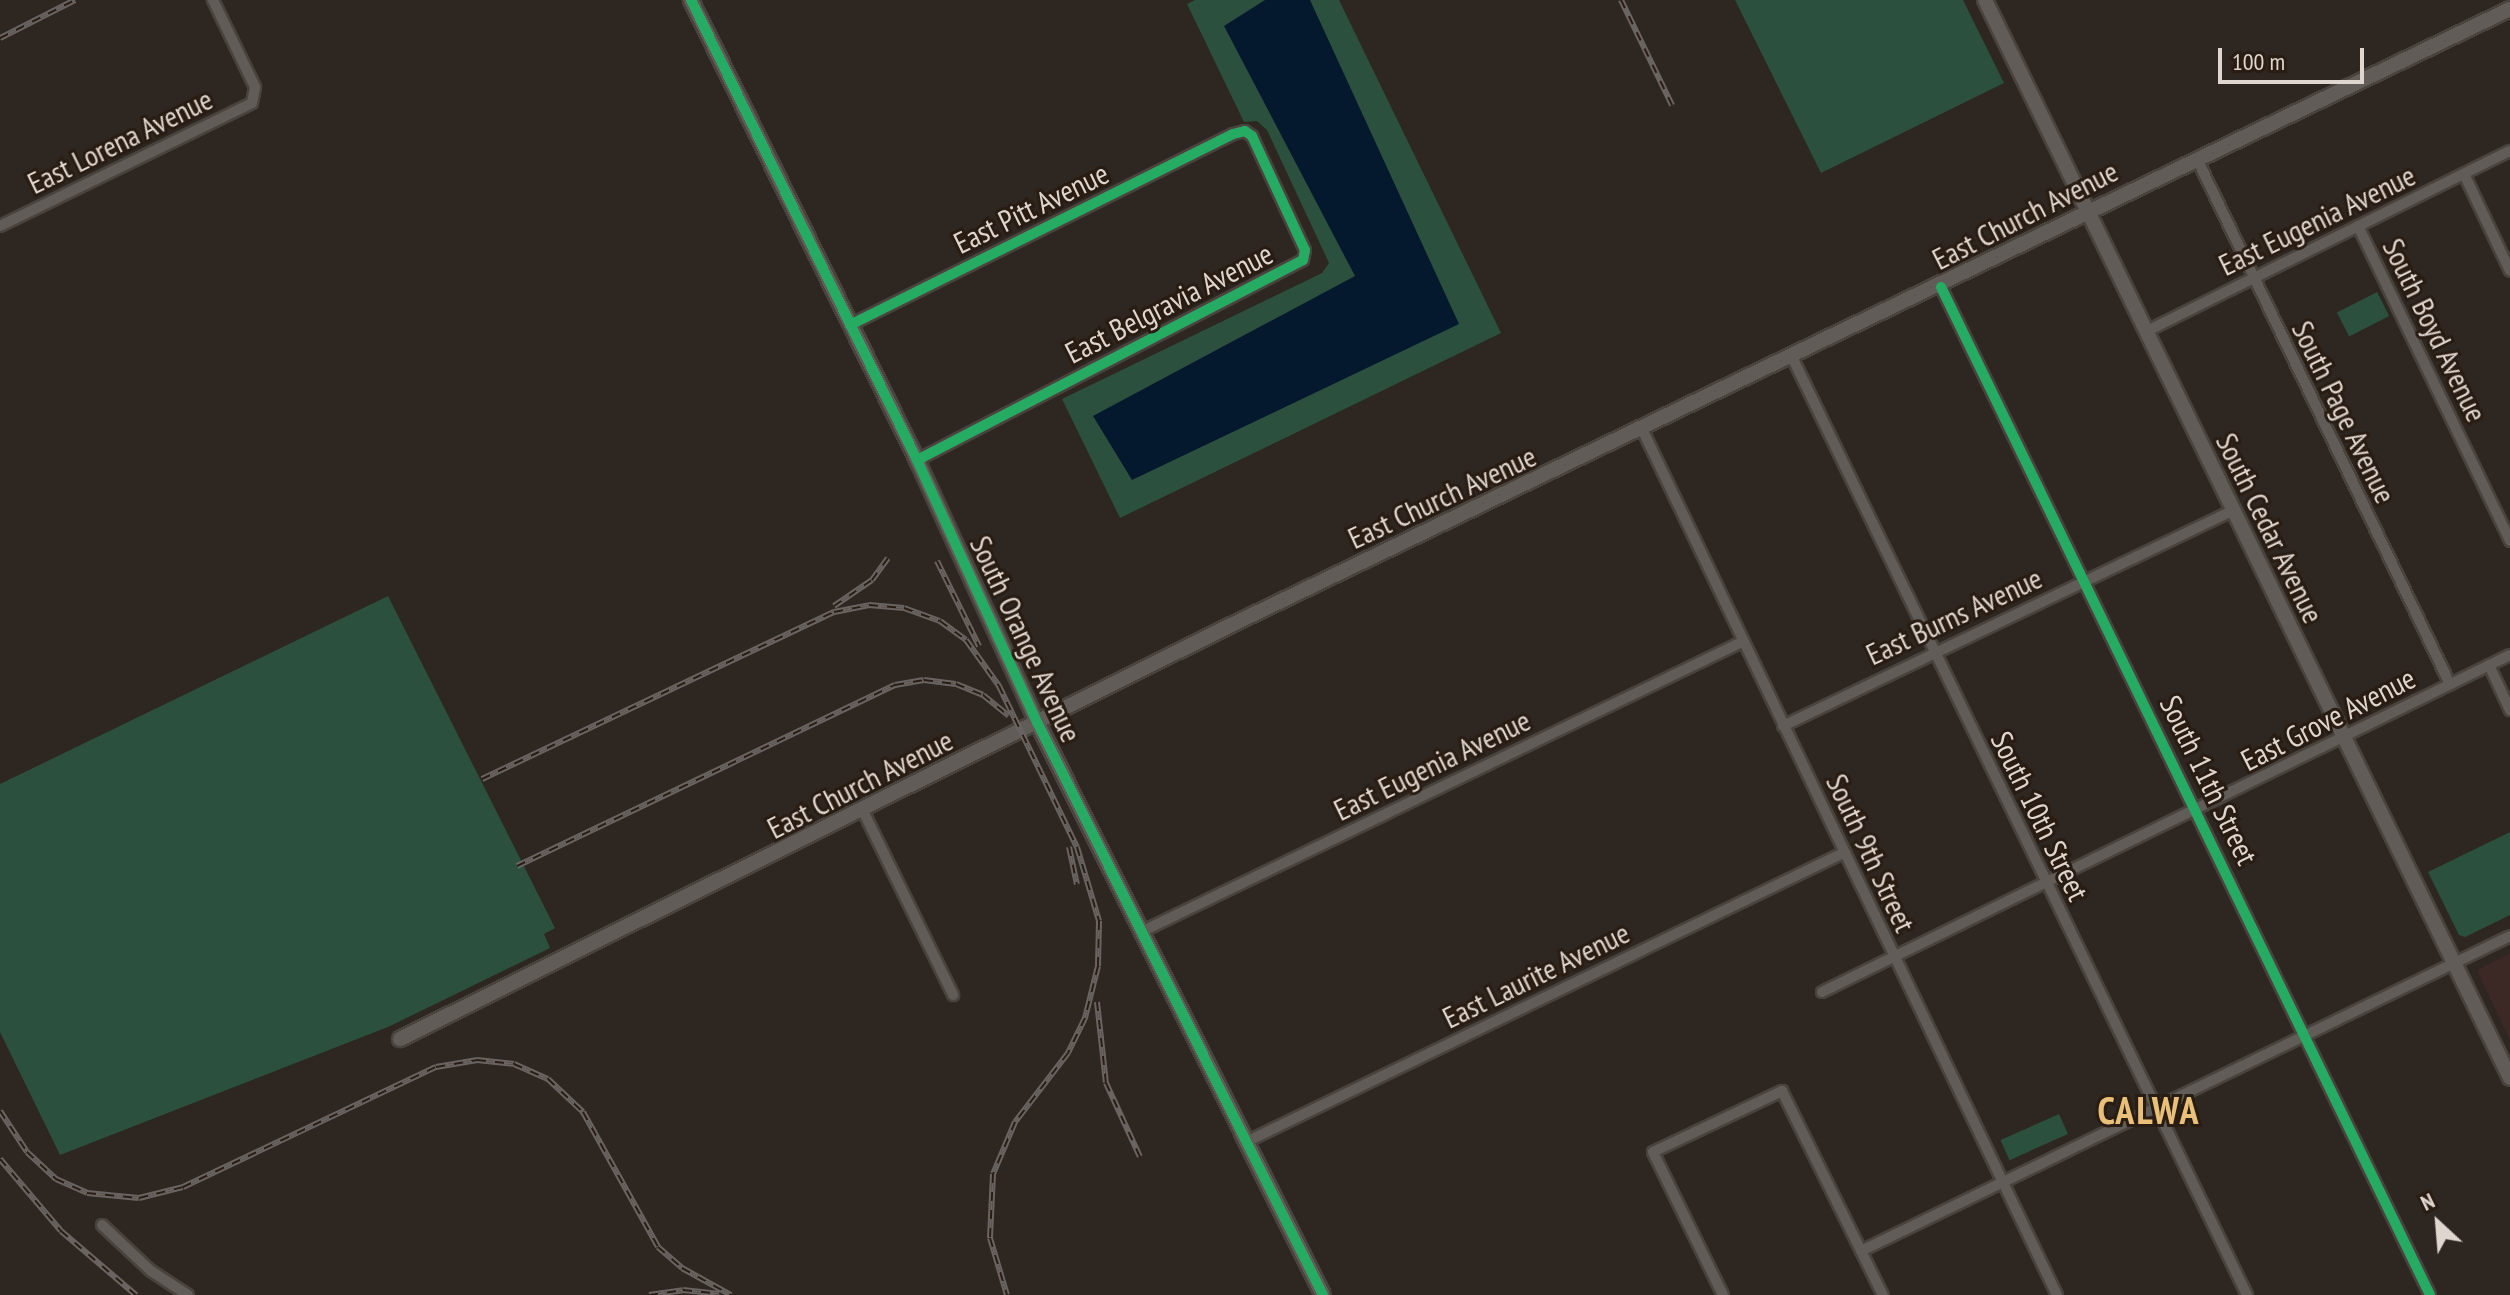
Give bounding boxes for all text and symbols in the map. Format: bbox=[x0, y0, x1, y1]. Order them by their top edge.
scale bar bbox=[2222, 32, 2368, 82]
text: 100 m bbox=[2232, 46, 2285, 77]
street label: East Lorena Avenue bbox=[21, 81, 219, 201]
street label: East Church Avenue bbox=[1926, 153, 2124, 277]
street label: East Pitt Avenue bbox=[947, 155, 1115, 261]
street label: East Eugenia Avenue bbox=[2213, 157, 2421, 283]
street label: South Boyd Avenue bbox=[2375, 232, 2495, 428]
street label: East Belgravia Avenue bbox=[1059, 235, 1279, 371]
street label: South Page Avenue bbox=[2284, 315, 2404, 509]
street label: South Cedar Avenue bbox=[2208, 427, 2332, 629]
street label: East Church Avenue bbox=[1342, 438, 1542, 556]
street label: South Orange Avenue bbox=[962, 530, 1090, 748]
street label: East Burns Avenue bbox=[1860, 559, 2048, 673]
street label: East Grove Avenue bbox=[2235, 659, 2421, 779]
street label: South 11th Street bbox=[2153, 690, 2265, 870]
street label: East Eugenia Avenue bbox=[1328, 702, 1536, 828]
street label: East Church Avenue bbox=[761, 722, 959, 846]
street label: South 10th Street bbox=[1984, 726, 2096, 906]
street label: South 9th Street bbox=[1819, 768, 1923, 938]
street label: East Laurite Avenue bbox=[1436, 914, 1636, 1036]
district label: CALWA bbox=[2097, 1087, 2201, 1133]
north arrow bbox=[2398, 1183, 2478, 1263]
text: N bbox=[2416, 1186, 2439, 1217]

